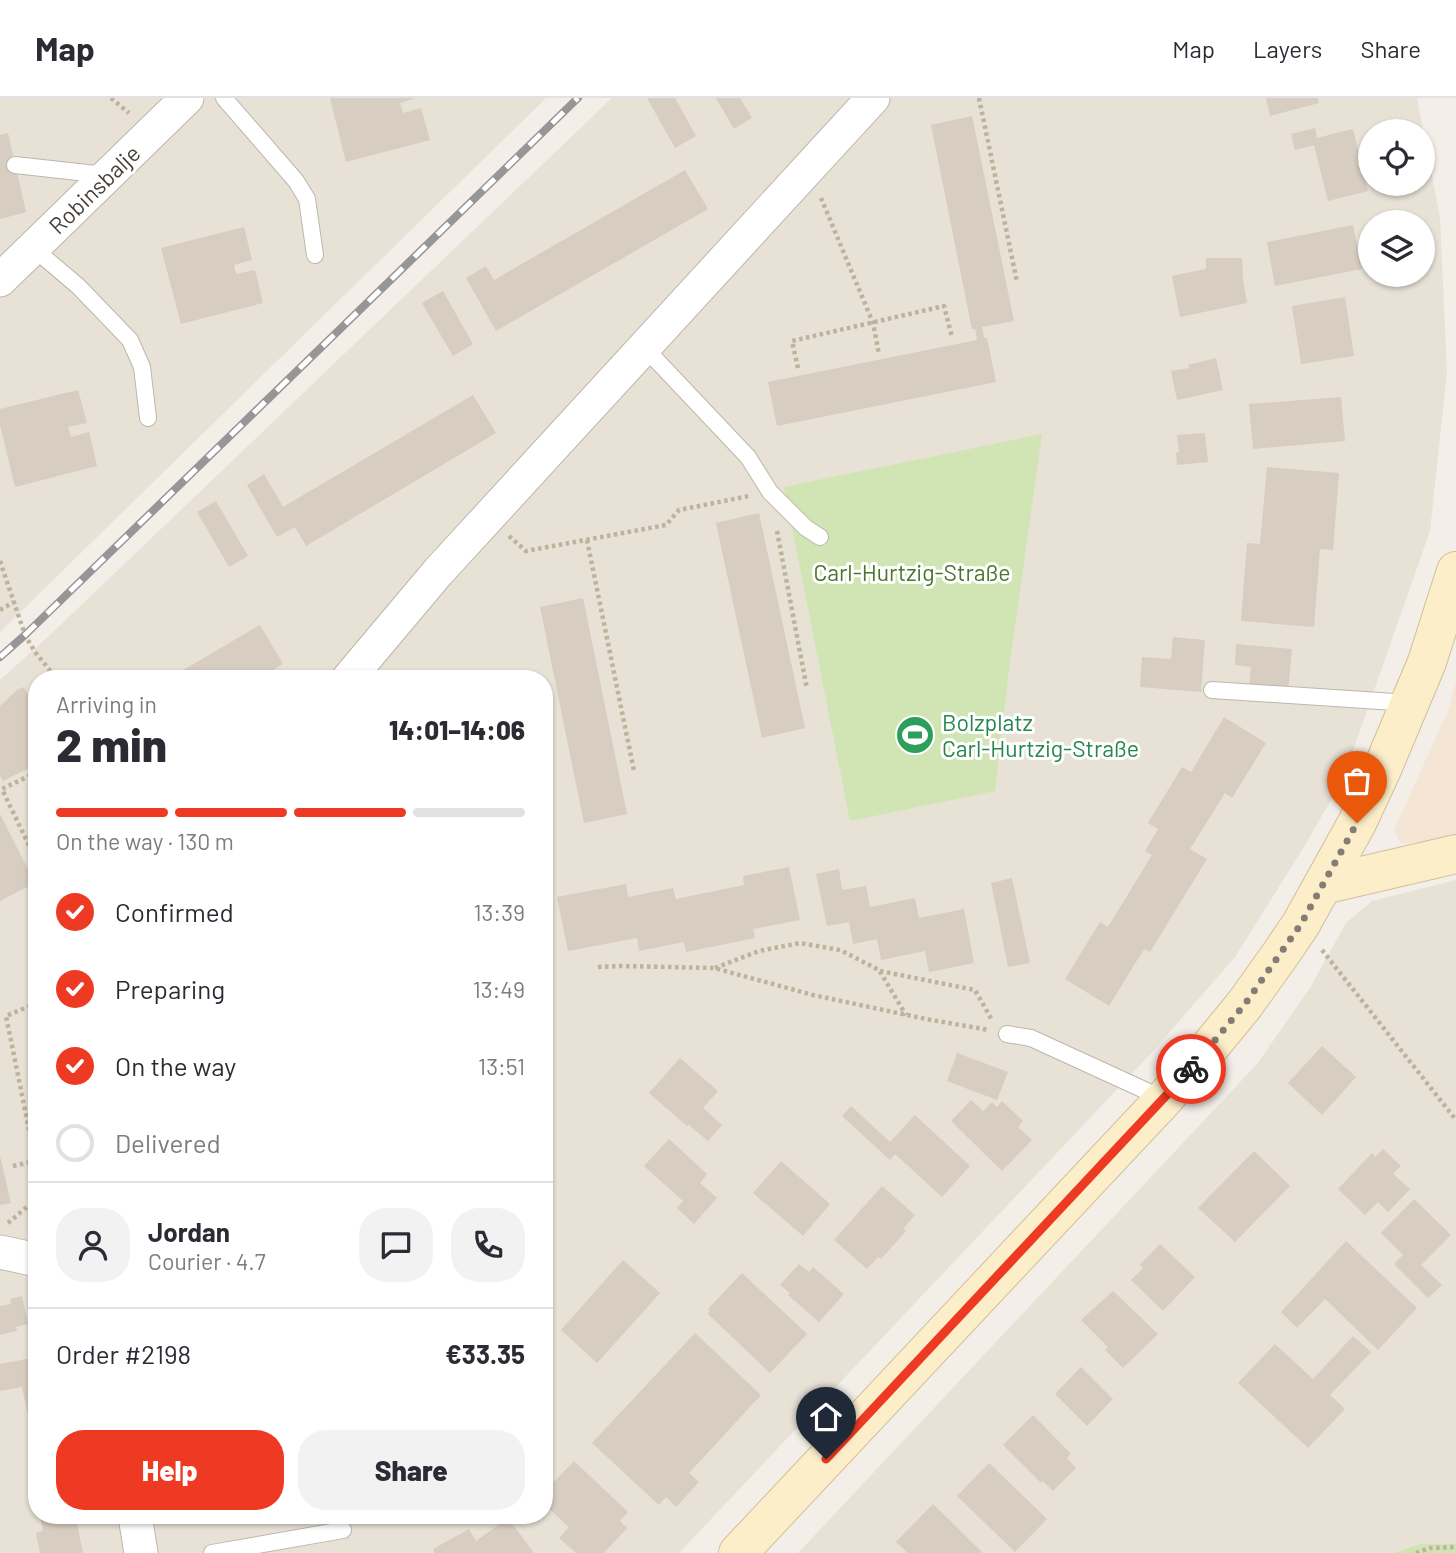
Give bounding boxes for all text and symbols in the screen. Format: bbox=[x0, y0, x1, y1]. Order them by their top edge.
text: Map bbox=[35, 28, 95, 68]
text: Map bbox=[1172, 34, 1215, 63]
text: Layers bbox=[1253, 34, 1322, 63]
text: Share bbox=[1360, 34, 1421, 63]
map controls bbox=[1358, 119, 1435, 287]
button: locate bbox=[1358, 119, 1435, 196]
street label: Robinsbalje bbox=[43, 139, 145, 239]
button: layers bbox=[1358, 210, 1435, 287]
park label: Carl-Hurtzig-Straße bbox=[813, 558, 1011, 586]
text: Arriving in bbox=[56, 690, 157, 718]
place label: Bolzplatz Carl-Hurtzig-Straße bbox=[942, 708, 1139, 762]
text: 14:01–14:06 bbox=[389, 714, 525, 745]
sports icon: Bolzplatz Carl-Hurtzig-Straße bbox=[894, 714, 936, 756]
text: 2 min bbox=[56, 716, 167, 771]
pin bbox=[1327, 751, 1387, 823]
icon: bag bbox=[1338, 762, 1376, 800]
text: On the way · 130 m bbox=[56, 827, 234, 855]
icon: check bbox=[56, 893, 94, 931]
text: Confirmed bbox=[115, 896, 234, 927]
text: 13:39 bbox=[473, 898, 525, 926]
icon: check bbox=[56, 970, 94, 1008]
text: Preparing bbox=[115, 973, 225, 1004]
text: 13:49 bbox=[473, 975, 525, 1003]
courier bbox=[1156, 1034, 1226, 1104]
icon: check bbox=[56, 1047, 94, 1085]
text: On the way bbox=[115, 1050, 236, 1081]
icon: bike bbox=[1172, 1050, 1210, 1088]
text: 13:51 bbox=[478, 1052, 525, 1080]
text: Delivered bbox=[115, 1127, 221, 1158]
button: person bbox=[56, 1208, 130, 1282]
button: chat bbox=[359, 1208, 433, 1282]
button: phone bbox=[451, 1208, 525, 1282]
text: Jordan bbox=[148, 1216, 230, 1247]
text: Courier · 4.7 bbox=[148, 1247, 266, 1275]
text: Order #2198 bbox=[56, 1338, 191, 1369]
text: €33.35 bbox=[445, 1338, 525, 1369]
pin bbox=[796, 1387, 856, 1459]
icon: home bbox=[807, 1398, 845, 1436]
button: Help bbox=[56, 1430, 284, 1510]
button: Share bbox=[298, 1430, 525, 1510]

